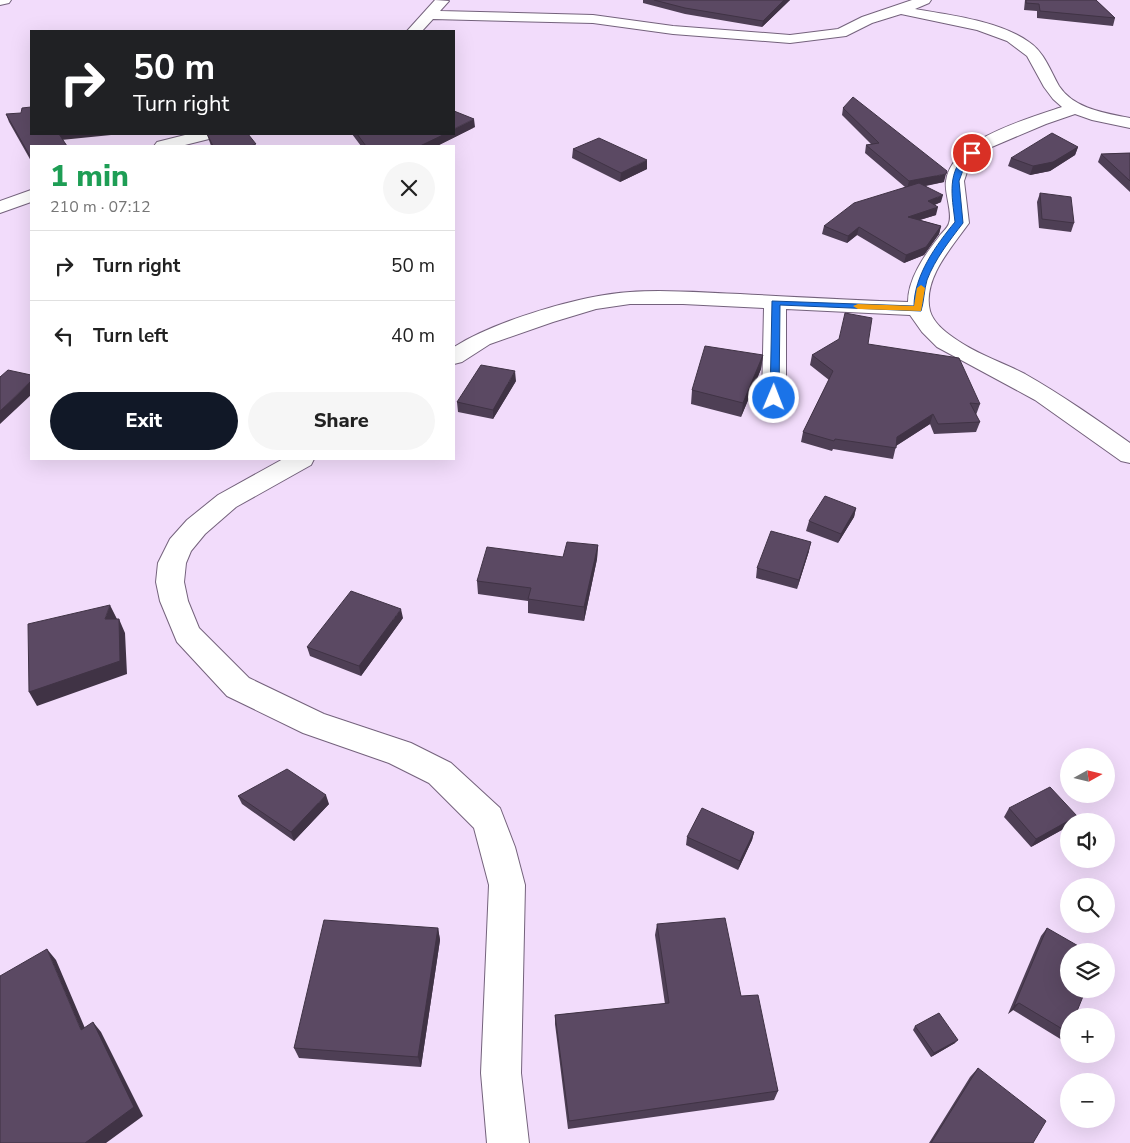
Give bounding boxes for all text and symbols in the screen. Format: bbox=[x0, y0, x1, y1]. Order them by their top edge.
text: 50 m bbox=[133, 44, 215, 91]
icon: right bbox=[50, 50, 115, 115]
text: Turn right bbox=[133, 89, 229, 119]
pin bbox=[951, 132, 993, 174]
icon: arrive bbox=[958, 139, 986, 167]
text: 1 min bbox=[50, 156, 129, 197]
button: close bbox=[383, 162, 435, 214]
text: 210 m · 07:12 bbox=[50, 196, 151, 218]
icon: right bbox=[50, 252, 78, 280]
text: Turn right bbox=[93, 253, 180, 279]
text: 50 m bbox=[391, 253, 435, 279]
icon: left bbox=[50, 322, 78, 350]
text: Turn left bbox=[93, 323, 168, 349]
text: 40 m bbox=[391, 323, 435, 349]
position arrow bbox=[747, 371, 799, 423]
button: Exit bbox=[50, 392, 238, 450]
button: Share bbox=[248, 392, 435, 450]
north arrow bbox=[1060, 748, 1115, 802]
map controls bbox=[1060, 748, 1115, 1128]
button: sound bbox=[1060, 813, 1115, 868]
button: search bbox=[1060, 878, 1115, 933]
button: layers bbox=[1060, 943, 1115, 998]
button: + bbox=[1060, 1008, 1115, 1063]
button: − bbox=[1060, 1073, 1115, 1128]

